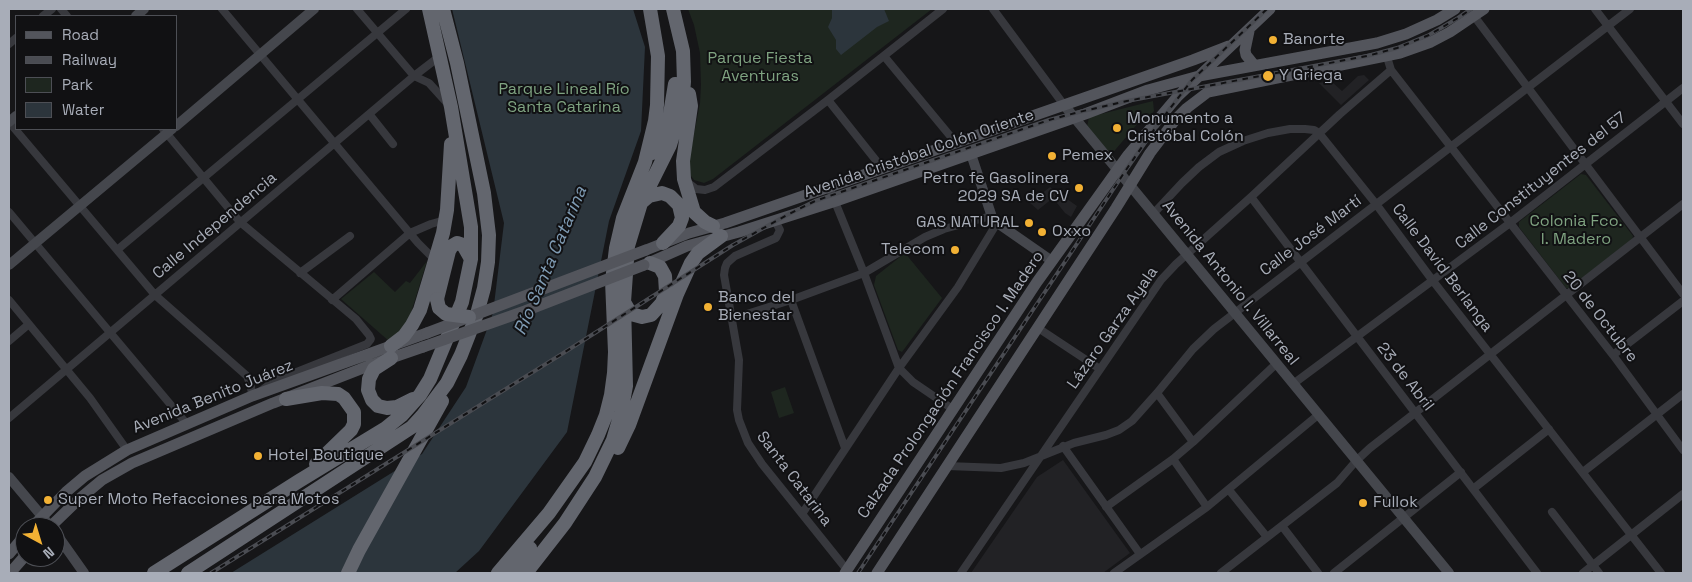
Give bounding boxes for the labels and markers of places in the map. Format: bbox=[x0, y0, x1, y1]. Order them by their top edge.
place label: Banorte bbox=[1283, 30, 1345, 50]
marker: Banorte bbox=[1267, 34, 1279, 46]
place label: Y Griega bbox=[1279, 66, 1342, 86]
marker: Y Griega bbox=[1261, 69, 1275, 83]
place label: Monumento a Cristóbal Colón bbox=[1127, 109, 1244, 147]
marker: Monumento a Cristóbal Colón bbox=[1111, 122, 1123, 134]
place label: Pemex bbox=[1062, 146, 1113, 166]
marker: Pemex bbox=[1046, 150, 1058, 162]
place label: Petro fe Gasolinera 2029 SA de CV bbox=[923, 169, 1069, 207]
marker: Petro fe Gasolinera 2029 SA de CV bbox=[1073, 182, 1085, 194]
place label: GAS NATURAL bbox=[916, 213, 1019, 233]
marker: GAS NATURAL bbox=[1023, 217, 1035, 229]
place label: Oxxo bbox=[1052, 222, 1091, 242]
marker: Oxxo bbox=[1036, 226, 1048, 238]
place label: Telecom bbox=[881, 240, 945, 260]
marker: Telecom bbox=[949, 244, 961, 256]
place label: Banco del Bienestar bbox=[718, 288, 795, 326]
marker: Banco del Bienestar bbox=[702, 301, 714, 313]
place label: Hotel Boutique bbox=[268, 446, 384, 466]
marker: Hotel Boutique bbox=[252, 450, 264, 462]
place label: Super Moto Refacciones para Motos bbox=[58, 490, 339, 510]
place label: Fullok bbox=[1373, 493, 1418, 513]
marker: Super Moto Refacciones para Motos bbox=[42, 494, 54, 506]
marker: Fullok bbox=[1357, 497, 1369, 509]

